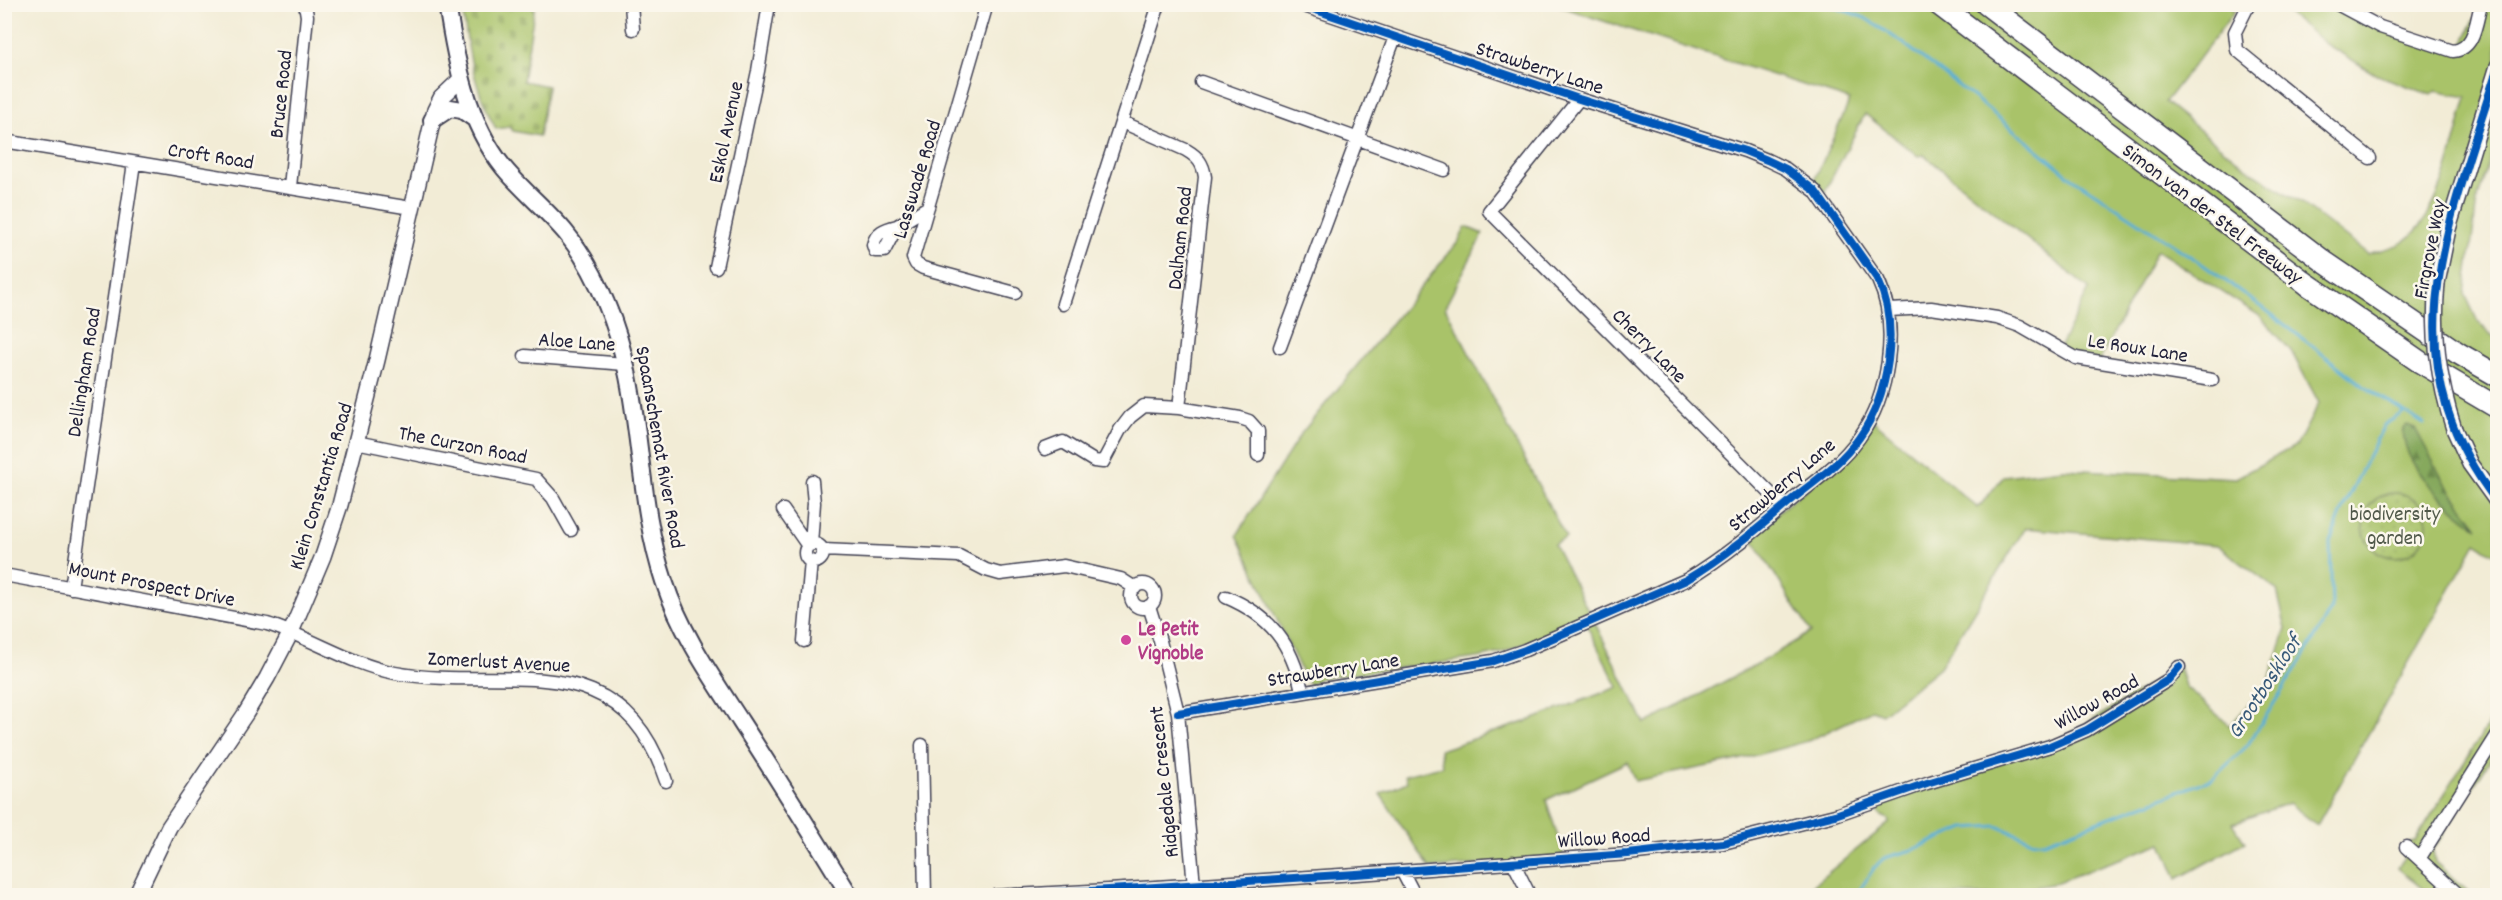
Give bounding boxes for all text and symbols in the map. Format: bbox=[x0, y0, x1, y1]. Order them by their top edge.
street label: Strawberry Lane bbox=[1471, 35, 1607, 105]
street label: Bruce Road bbox=[263, 49, 303, 140]
street label: Eskol Avenue bbox=[702, 79, 753, 186]
street label: Lasswade Road bbox=[887, 117, 951, 243]
street label: Croft Road bbox=[165, 136, 256, 180]
street label: Simon van der Stel Freeway bbox=[2114, 137, 2308, 294]
street label: Dalham Road bbox=[1162, 185, 1202, 291]
street label: Firgrove Way bbox=[2408, 197, 2456, 302]
street label: Cherry Lane bbox=[1604, 303, 1692, 391]
street label: Dellingham Road bbox=[61, 306, 111, 439]
street label: Aloe Lane bbox=[537, 326, 616, 362]
street label: Le Roux Lane bbox=[2085, 327, 2190, 373]
street label: Spaanschemat River Road bbox=[625, 344, 691, 551]
street label: Klein Constantia Road bbox=[283, 400, 363, 574]
street label: The Curzon Road bbox=[396, 420, 529, 474]
street label: Strawberry Lane bbox=[1722, 432, 1843, 540]
park label: biodiversity garden bbox=[2350, 501, 2441, 555]
street label: Mount Prospect Drive bbox=[66, 555, 237, 617]
place label: Le Petit Vignoble bbox=[1138, 616, 1204, 670]
water label: Grootboskloof bbox=[2221, 627, 2313, 745]
marker: Le Petit Vignoble bbox=[1119, 633, 1133, 647]
street label: Zomerlust Avenue bbox=[427, 645, 571, 683]
street label: Strawberry Lane bbox=[1266, 647, 1401, 697]
street label: Willow Road bbox=[2050, 668, 2145, 739]
street label: Ridgedale Crescent bbox=[1143, 704, 1189, 859]
street label: Willow Road bbox=[1557, 822, 1652, 858]

